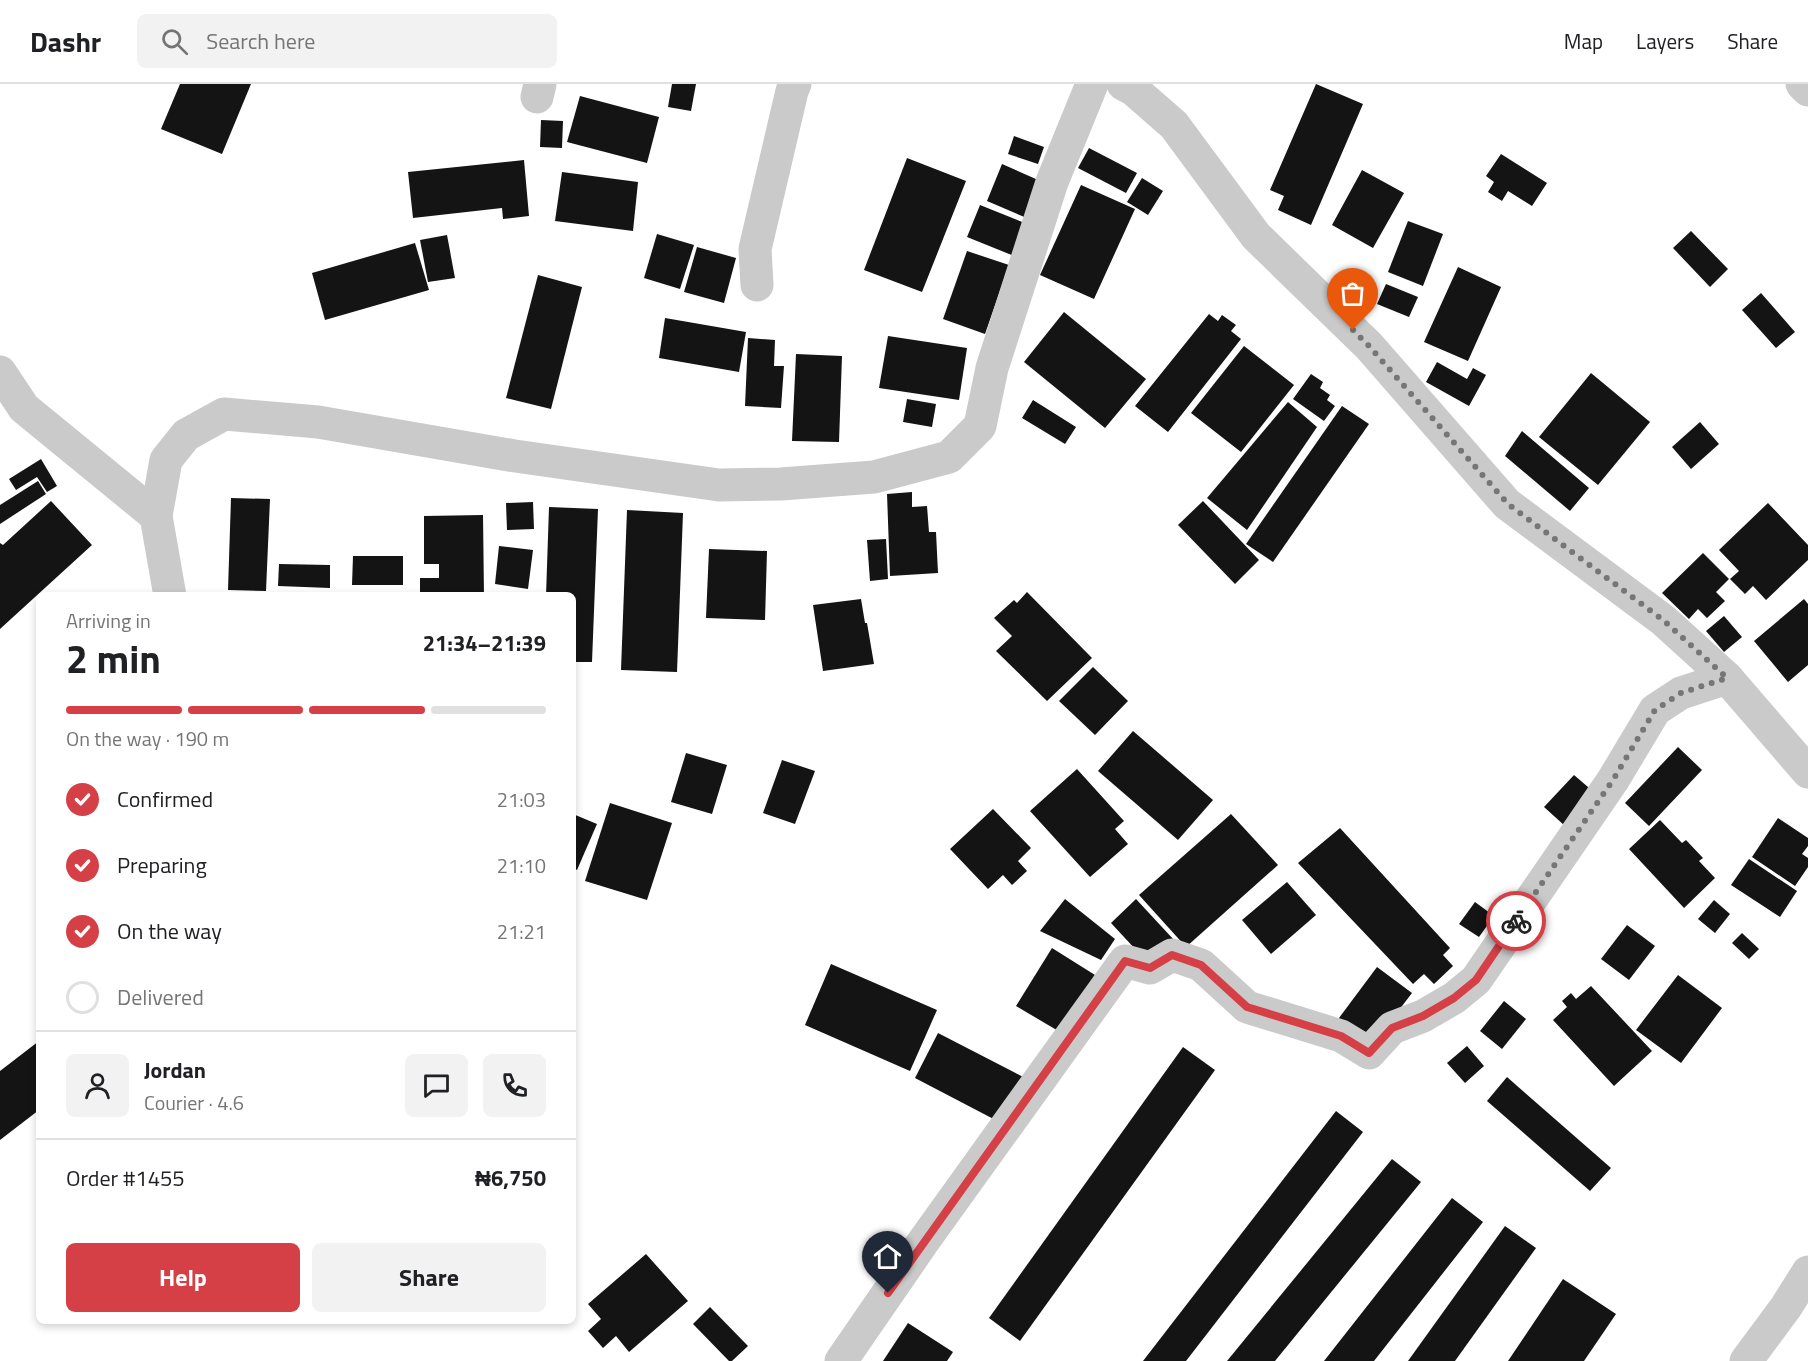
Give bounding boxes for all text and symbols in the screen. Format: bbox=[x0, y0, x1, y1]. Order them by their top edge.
search box bbox=[137, 14, 557, 68]
text: Dashr bbox=[30, 20, 101, 63]
text: Search here bbox=[206, 24, 315, 58]
icon: search bbox=[158, 25, 191, 58]
text: Map bbox=[1564, 25, 1603, 57]
text: Layers bbox=[1636, 25, 1694, 57]
text: Share bbox=[1727, 25, 1778, 57]
pin bbox=[1327, 268, 1378, 330]
icon: bag bbox=[1336, 277, 1369, 310]
text: Arriving in bbox=[66, 605, 151, 636]
text: 21:34–21:39 bbox=[423, 626, 546, 660]
text: 2 min bbox=[66, 629, 161, 688]
text: On the way · 190 m bbox=[66, 723, 229, 754]
text: Confirmed bbox=[117, 782, 213, 816]
icon: check bbox=[66, 783, 99, 816]
text: 21:03 bbox=[497, 784, 546, 815]
text: Preparing bbox=[117, 848, 207, 882]
icon: check bbox=[66, 849, 99, 882]
text: 21:10 bbox=[497, 850, 546, 881]
courier bbox=[1486, 891, 1546, 951]
icon: bike bbox=[1500, 905, 1533, 938]
text: On the way bbox=[117, 914, 222, 948]
icon: check bbox=[66, 915, 99, 948]
text: 21:21 bbox=[497, 916, 546, 947]
text: Delivered bbox=[117, 980, 204, 1014]
text: Jordan bbox=[144, 1053, 206, 1087]
button: person bbox=[66, 1054, 129, 1117]
button: chat bbox=[405, 1054, 468, 1117]
button: phone bbox=[483, 1054, 546, 1117]
text: Courier · 4.6 bbox=[144, 1087, 244, 1118]
text: Order #1455 bbox=[66, 1161, 185, 1195]
text: ₦6,750 bbox=[475, 1161, 546, 1195]
pin bbox=[862, 1231, 913, 1293]
icon: home bbox=[871, 1240, 904, 1273]
button: Help bbox=[66, 1243, 300, 1312]
button: Share bbox=[312, 1243, 546, 1312]

